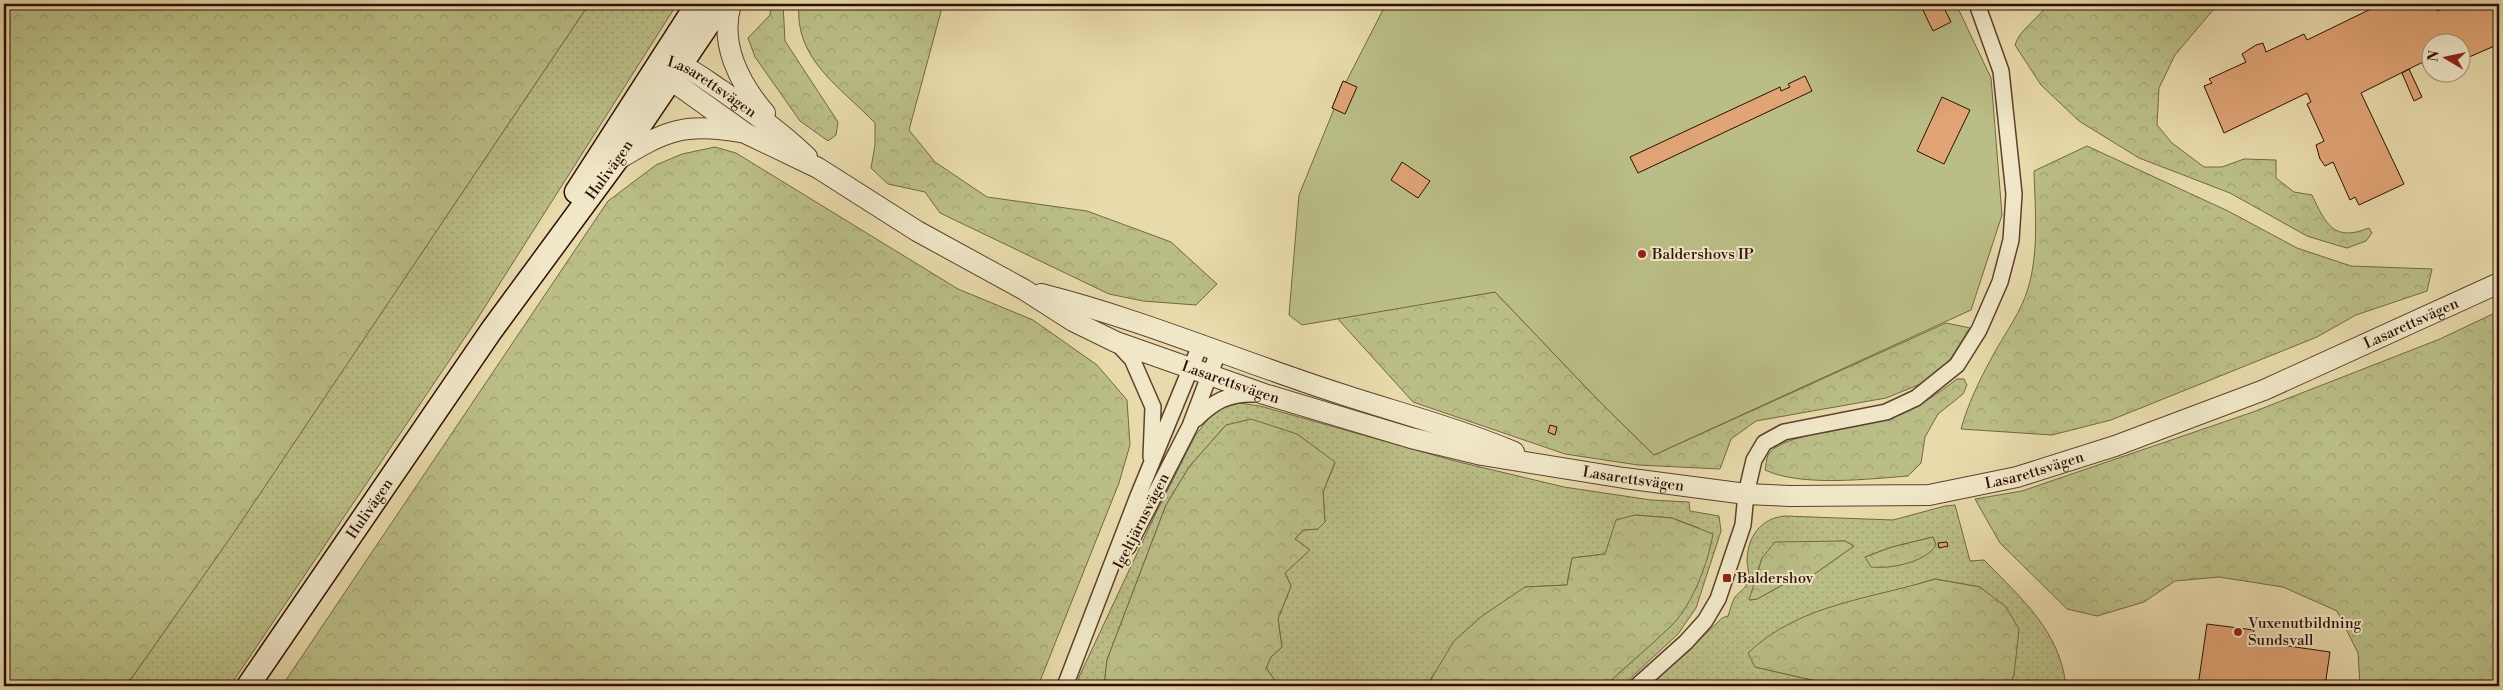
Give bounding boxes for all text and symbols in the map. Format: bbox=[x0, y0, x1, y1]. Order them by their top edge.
north arrow bbox=[2420, 32, 2470, 82]
text: N bbox=[2424, 49, 2444, 63]
street label: Lasarettsvägen bbox=[665, 52, 760, 122]
street label: Hulivägen bbox=[582, 137, 637, 204]
place label: Baldershovs IP bbox=[1651, 245, 1754, 264]
marker: Baldershovs IP bbox=[1636, 248, 1648, 260]
street label: Lasarettsvägen bbox=[2361, 294, 2462, 353]
street label: Lasarettsvägen bbox=[1179, 357, 1282, 408]
street label: Lasarettsvägen bbox=[1983, 447, 2086, 493]
street label: Lasarettsvägen bbox=[1581, 462, 1685, 496]
street label: Igeltjärnsvägen bbox=[1109, 470, 1174, 572]
street label: Hulivägen bbox=[342, 475, 397, 543]
place label: Baldershov bbox=[1736, 569, 1814, 588]
marker: Baldershov bbox=[1721, 572, 1733, 584]
place label: Vuxenutbildning Sundsvall bbox=[2247, 614, 2362, 650]
marker: Vuxenutbildning Sundsvall bbox=[2232, 626, 2244, 638]

